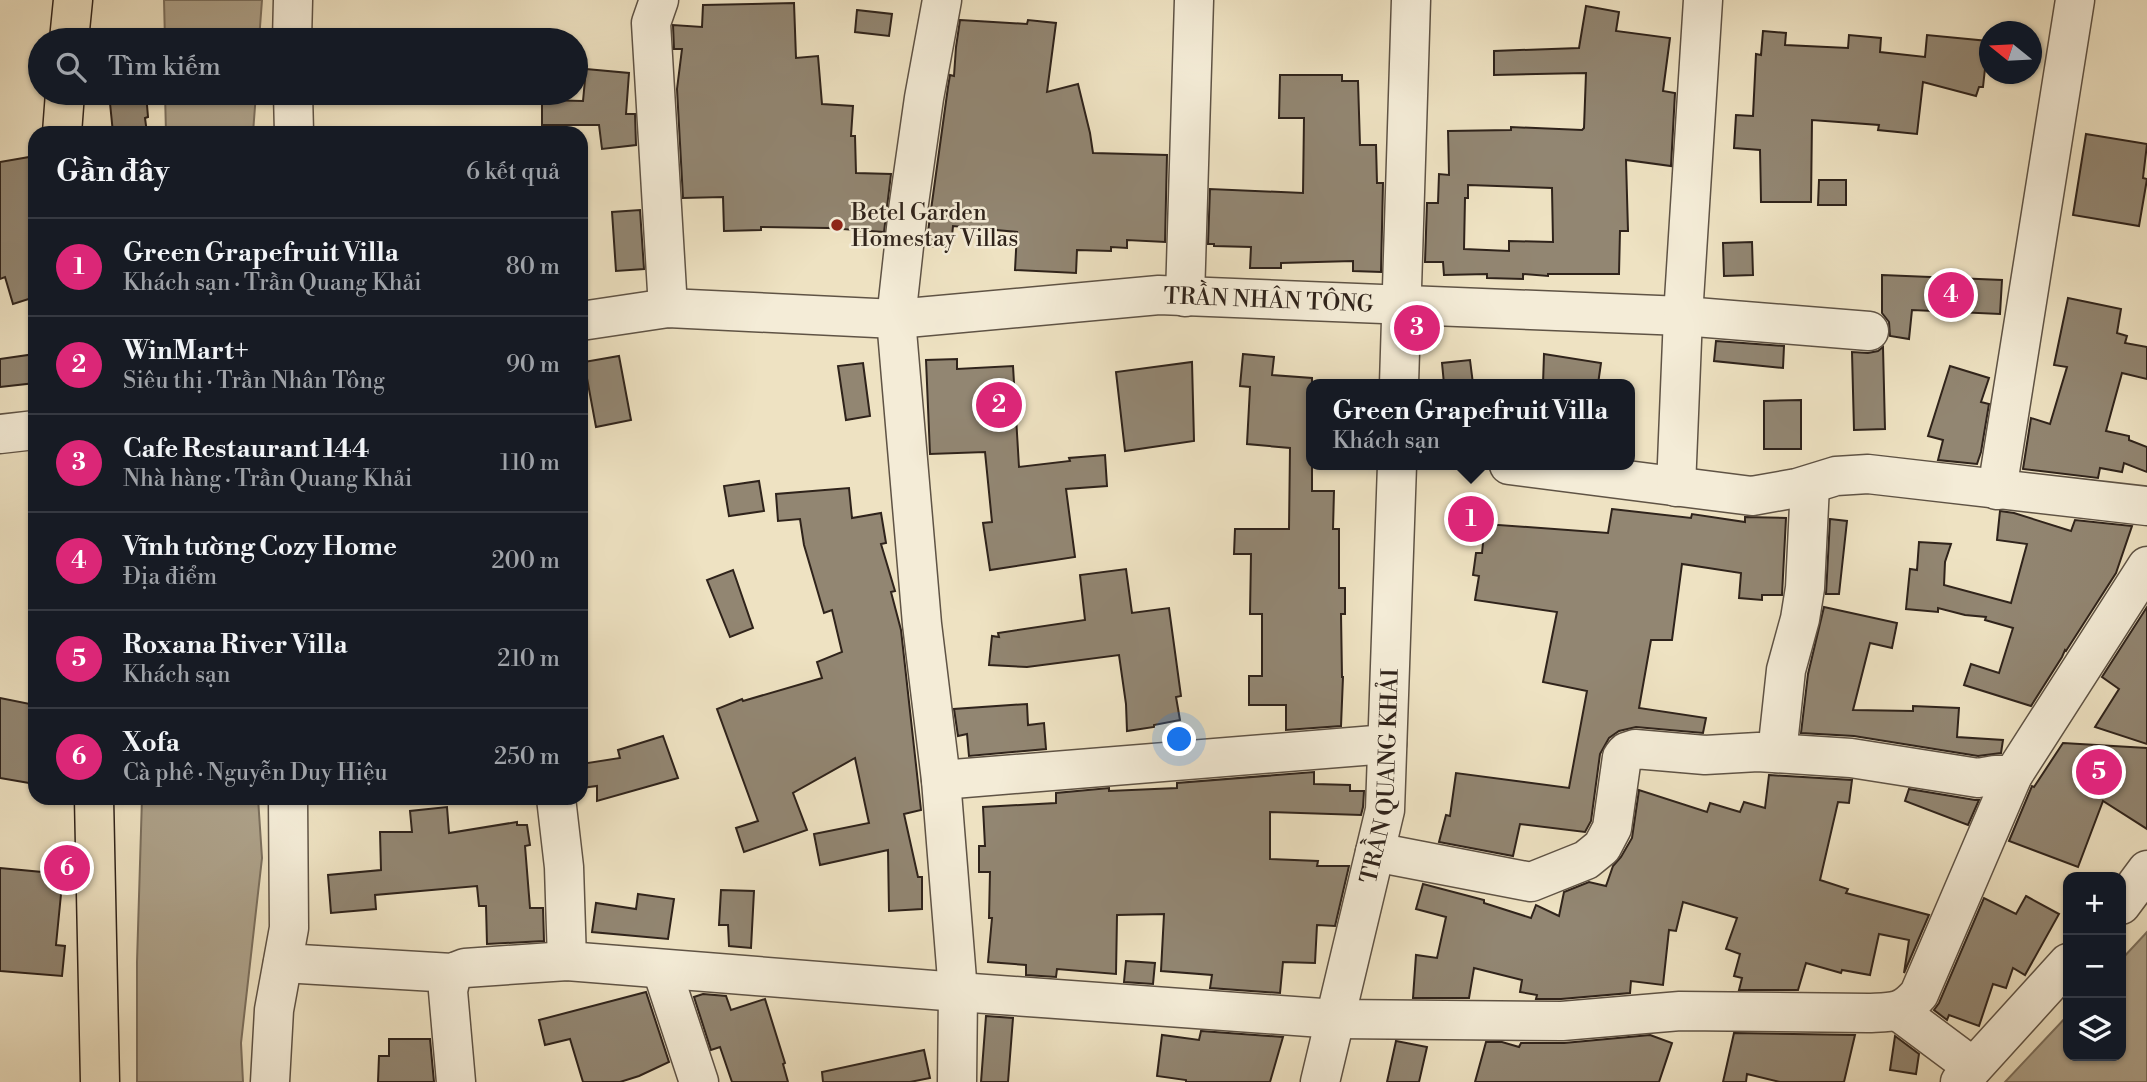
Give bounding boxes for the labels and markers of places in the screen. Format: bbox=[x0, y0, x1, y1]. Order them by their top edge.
place label: Betel Garden Homestay Villas bbox=[850, 199, 1018, 253]
marker: Betel Garden Homestay Villas bbox=[829, 217, 845, 233]
pin: 4 bbox=[1928, 269, 1974, 321]
pin: 3 bbox=[1394, 302, 1440, 354]
pin: 2 bbox=[976, 379, 1022, 431]
pin: 1 bbox=[1448, 493, 1494, 545]
pin: 5 bbox=[2076, 746, 2122, 798]
pin: 6 bbox=[44, 842, 90, 894]

